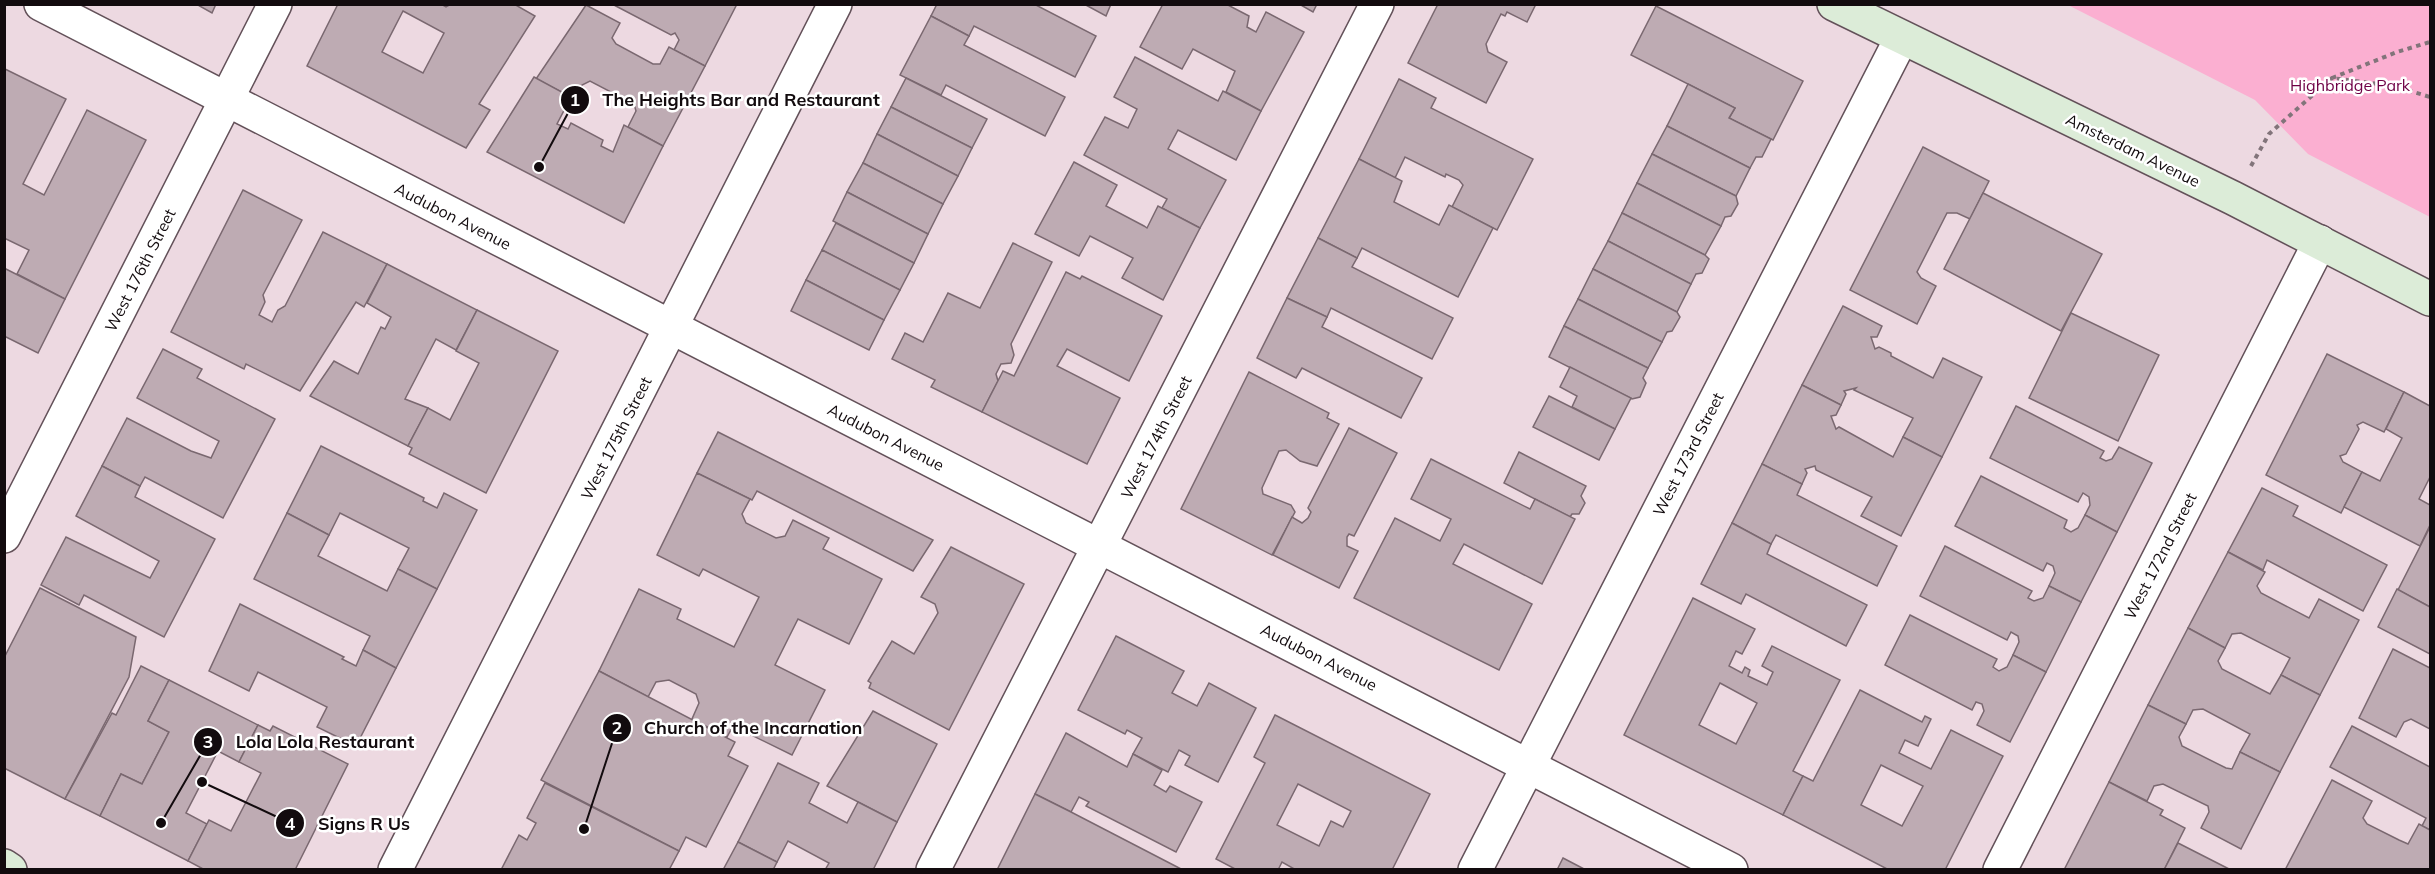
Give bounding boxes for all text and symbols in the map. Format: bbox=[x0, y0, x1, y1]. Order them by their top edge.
park label: Highbridge Park bbox=[2290, 75, 2411, 95]
callout: The Heights Bar and Restaurant bbox=[560, 82, 892, 118]
text: 1 bbox=[570, 88, 580, 111]
text: The Heights Bar and Restaurant bbox=[602, 88, 880, 111]
street label: Amsterdam Avenue bbox=[2063, 109, 2203, 191]
street label: Audubon Avenue bbox=[391, 178, 515, 254]
street label: West 176th Street bbox=[100, 205, 180, 335]
street label: West 174th Street bbox=[1116, 372, 1196, 502]
street label: West 175th Street bbox=[576, 373, 656, 503]
street label: West 173rd Street bbox=[1648, 389, 1728, 519]
street label: Audubon Avenue bbox=[824, 399, 948, 475]
street label: West 172nd Street bbox=[2119, 489, 2201, 623]
street label: Audubon Avenue bbox=[1257, 619, 1381, 695]
callout: Church of the Incarnation bbox=[602, 710, 874, 746]
text: 2 bbox=[612, 716, 622, 739]
text: Church of the Incarnation bbox=[644, 716, 862, 739]
callout: Lola Lola Restaurant bbox=[193, 724, 426, 760]
text: 3 bbox=[203, 730, 213, 753]
text: Lola Lola Restaurant bbox=[236, 730, 414, 753]
callout: Signs R Us bbox=[275, 805, 422, 841]
text: 4 bbox=[285, 812, 296, 835]
text: Signs R Us bbox=[318, 812, 410, 835]

